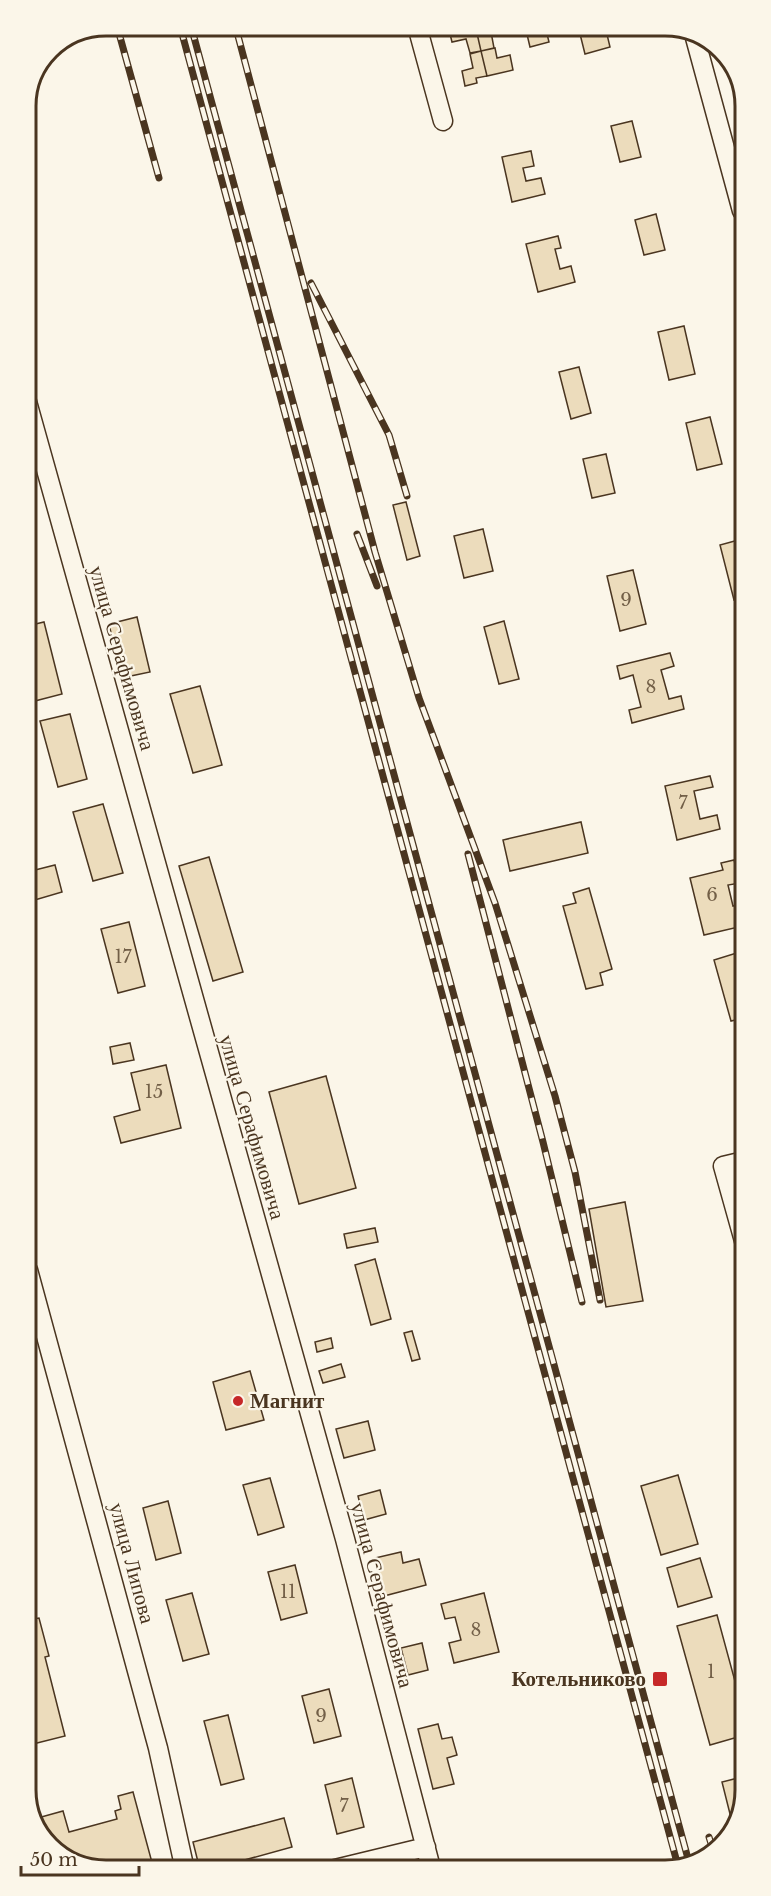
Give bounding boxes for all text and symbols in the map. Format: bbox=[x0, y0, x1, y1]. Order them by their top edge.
street label: улица Серафимовича bbox=[83, 563, 161, 754]
house number: 9 bbox=[620, 589, 632, 611]
house number: 8 bbox=[646, 676, 656, 698]
house number: 7 bbox=[678, 792, 688, 814]
house number: 6 bbox=[706, 884, 718, 906]
house number: 17 bbox=[114, 946, 132, 968]
street label: улица Серафимовича bbox=[213, 1032, 291, 1223]
house number: 15 bbox=[145, 1081, 163, 1103]
place label: Магнит bbox=[250, 1388, 325, 1414]
marker: Магнит bbox=[231, 1394, 245, 1408]
street label: улица Серафимовича bbox=[345, 1499, 419, 1691]
street label: улица Липова bbox=[103, 1500, 161, 1627]
house number: 11 bbox=[280, 1581, 296, 1603]
house number: 8 bbox=[471, 1619, 481, 1641]
house number: 1 bbox=[707, 1661, 715, 1683]
place label: Котельниково bbox=[511, 1666, 646, 1692]
marker: Котельниково bbox=[651, 1670, 669, 1688]
house number: 9 bbox=[315, 1705, 327, 1727]
house number: 7 bbox=[339, 1795, 349, 1817]
scale bar bbox=[21, 1839, 140, 1877]
text: 50 m bbox=[30, 1849, 78, 1871]

